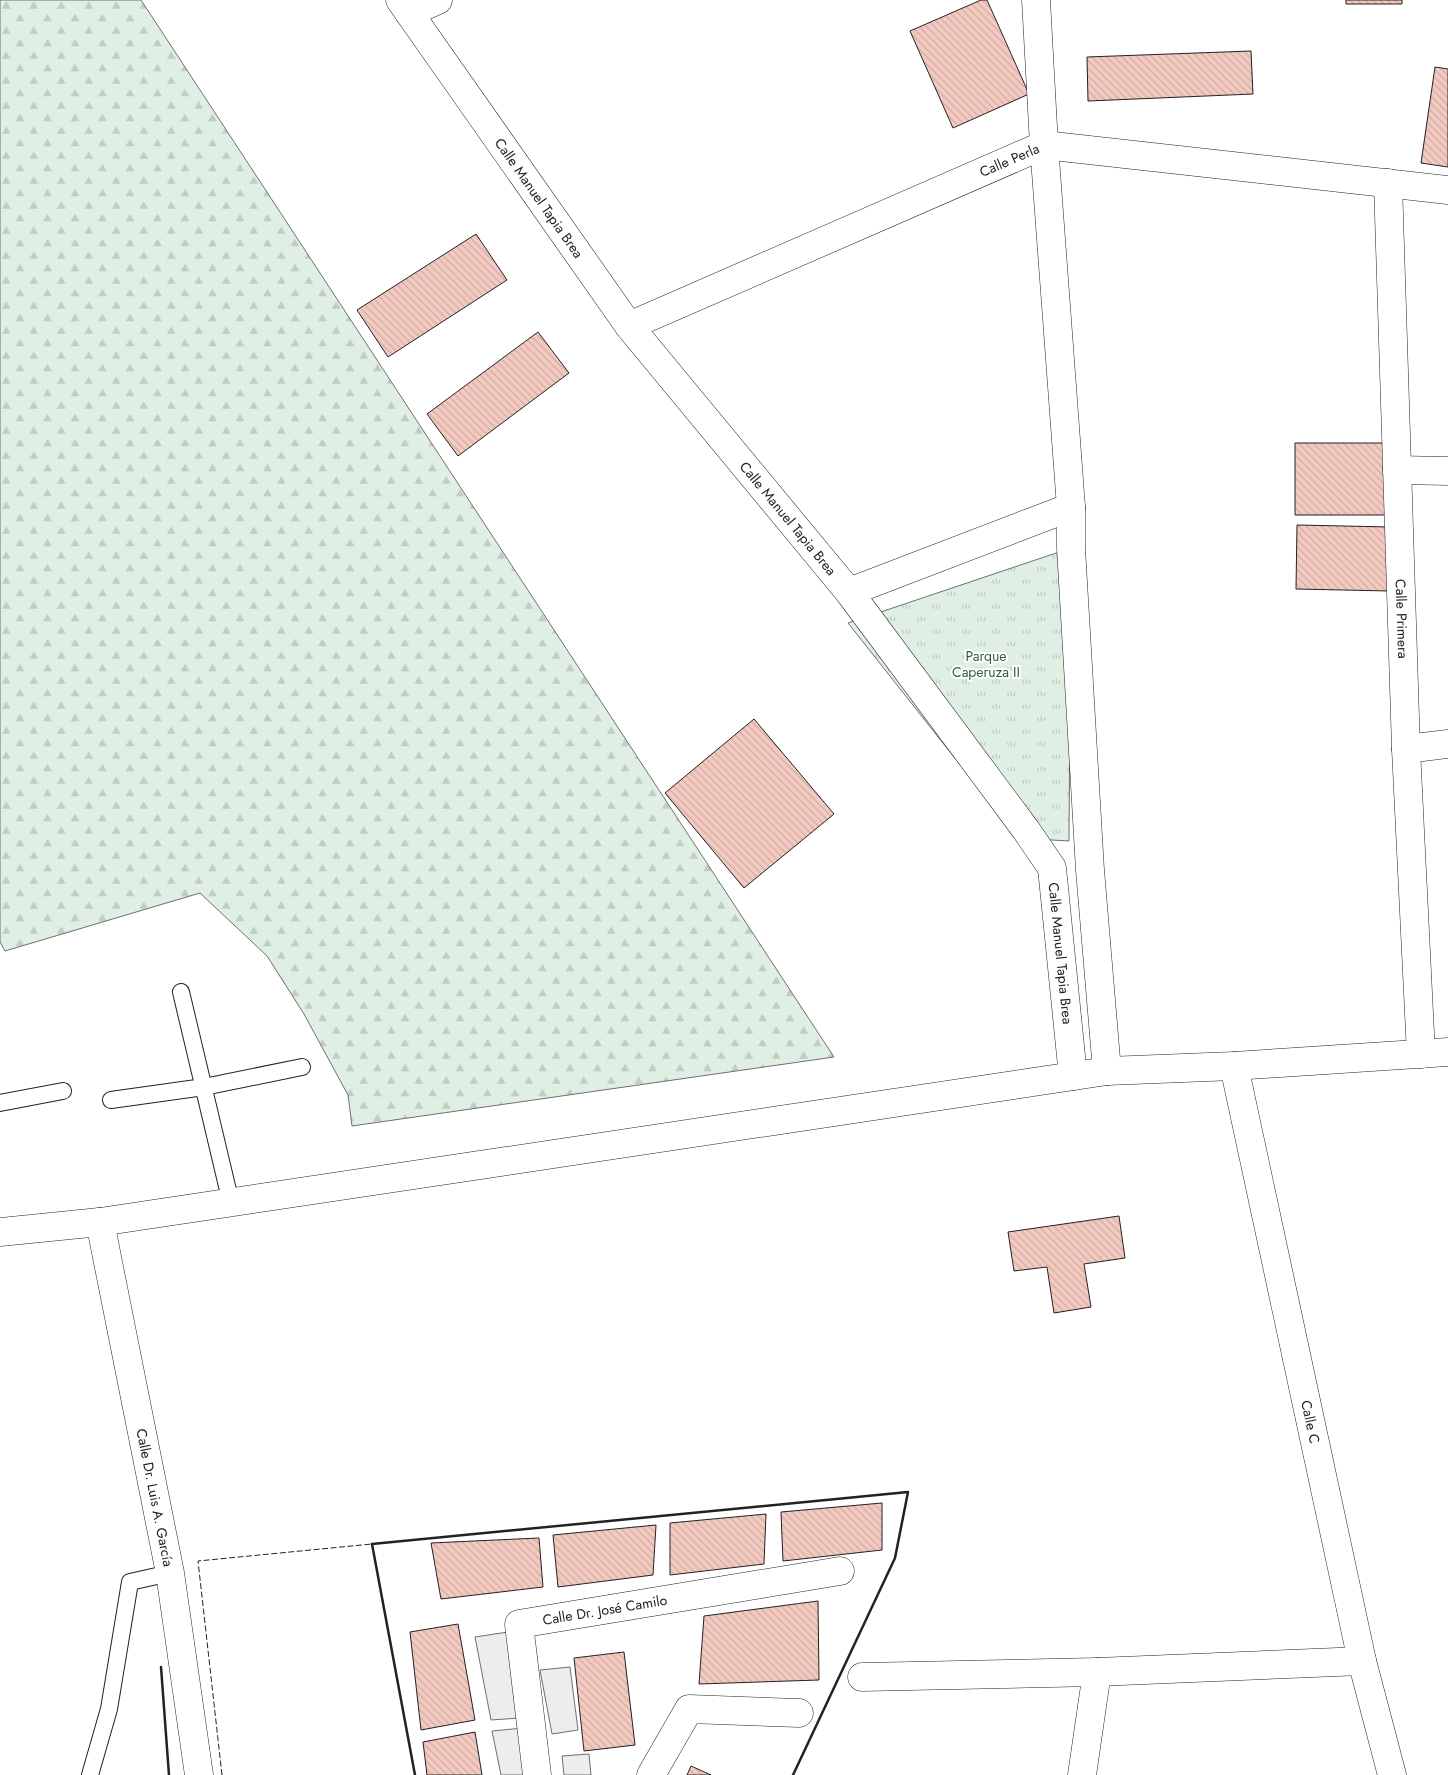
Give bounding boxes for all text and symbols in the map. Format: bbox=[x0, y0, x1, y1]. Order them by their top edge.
street label: Calle Manuel Tapia Brea bbox=[490, 134, 588, 262]
street label: Calle Perla bbox=[976, 138, 1042, 182]
street label: Calle Manuel Tapia Brea bbox=[735, 457, 841, 580]
street label: Calle Primera bbox=[1391, 579, 1413, 659]
park label: Parque Caperuza II bbox=[952, 646, 1020, 682]
street label: Calle Manuel Tapia Brea bbox=[1044, 881, 1078, 1025]
street label: Calle C bbox=[1296, 1398, 1325, 1445]
street label: Calle Dr. Luis A. García bbox=[131, 1427, 178, 1568]
street label: Calle Dr. José Camilo bbox=[541, 1590, 669, 1630]

